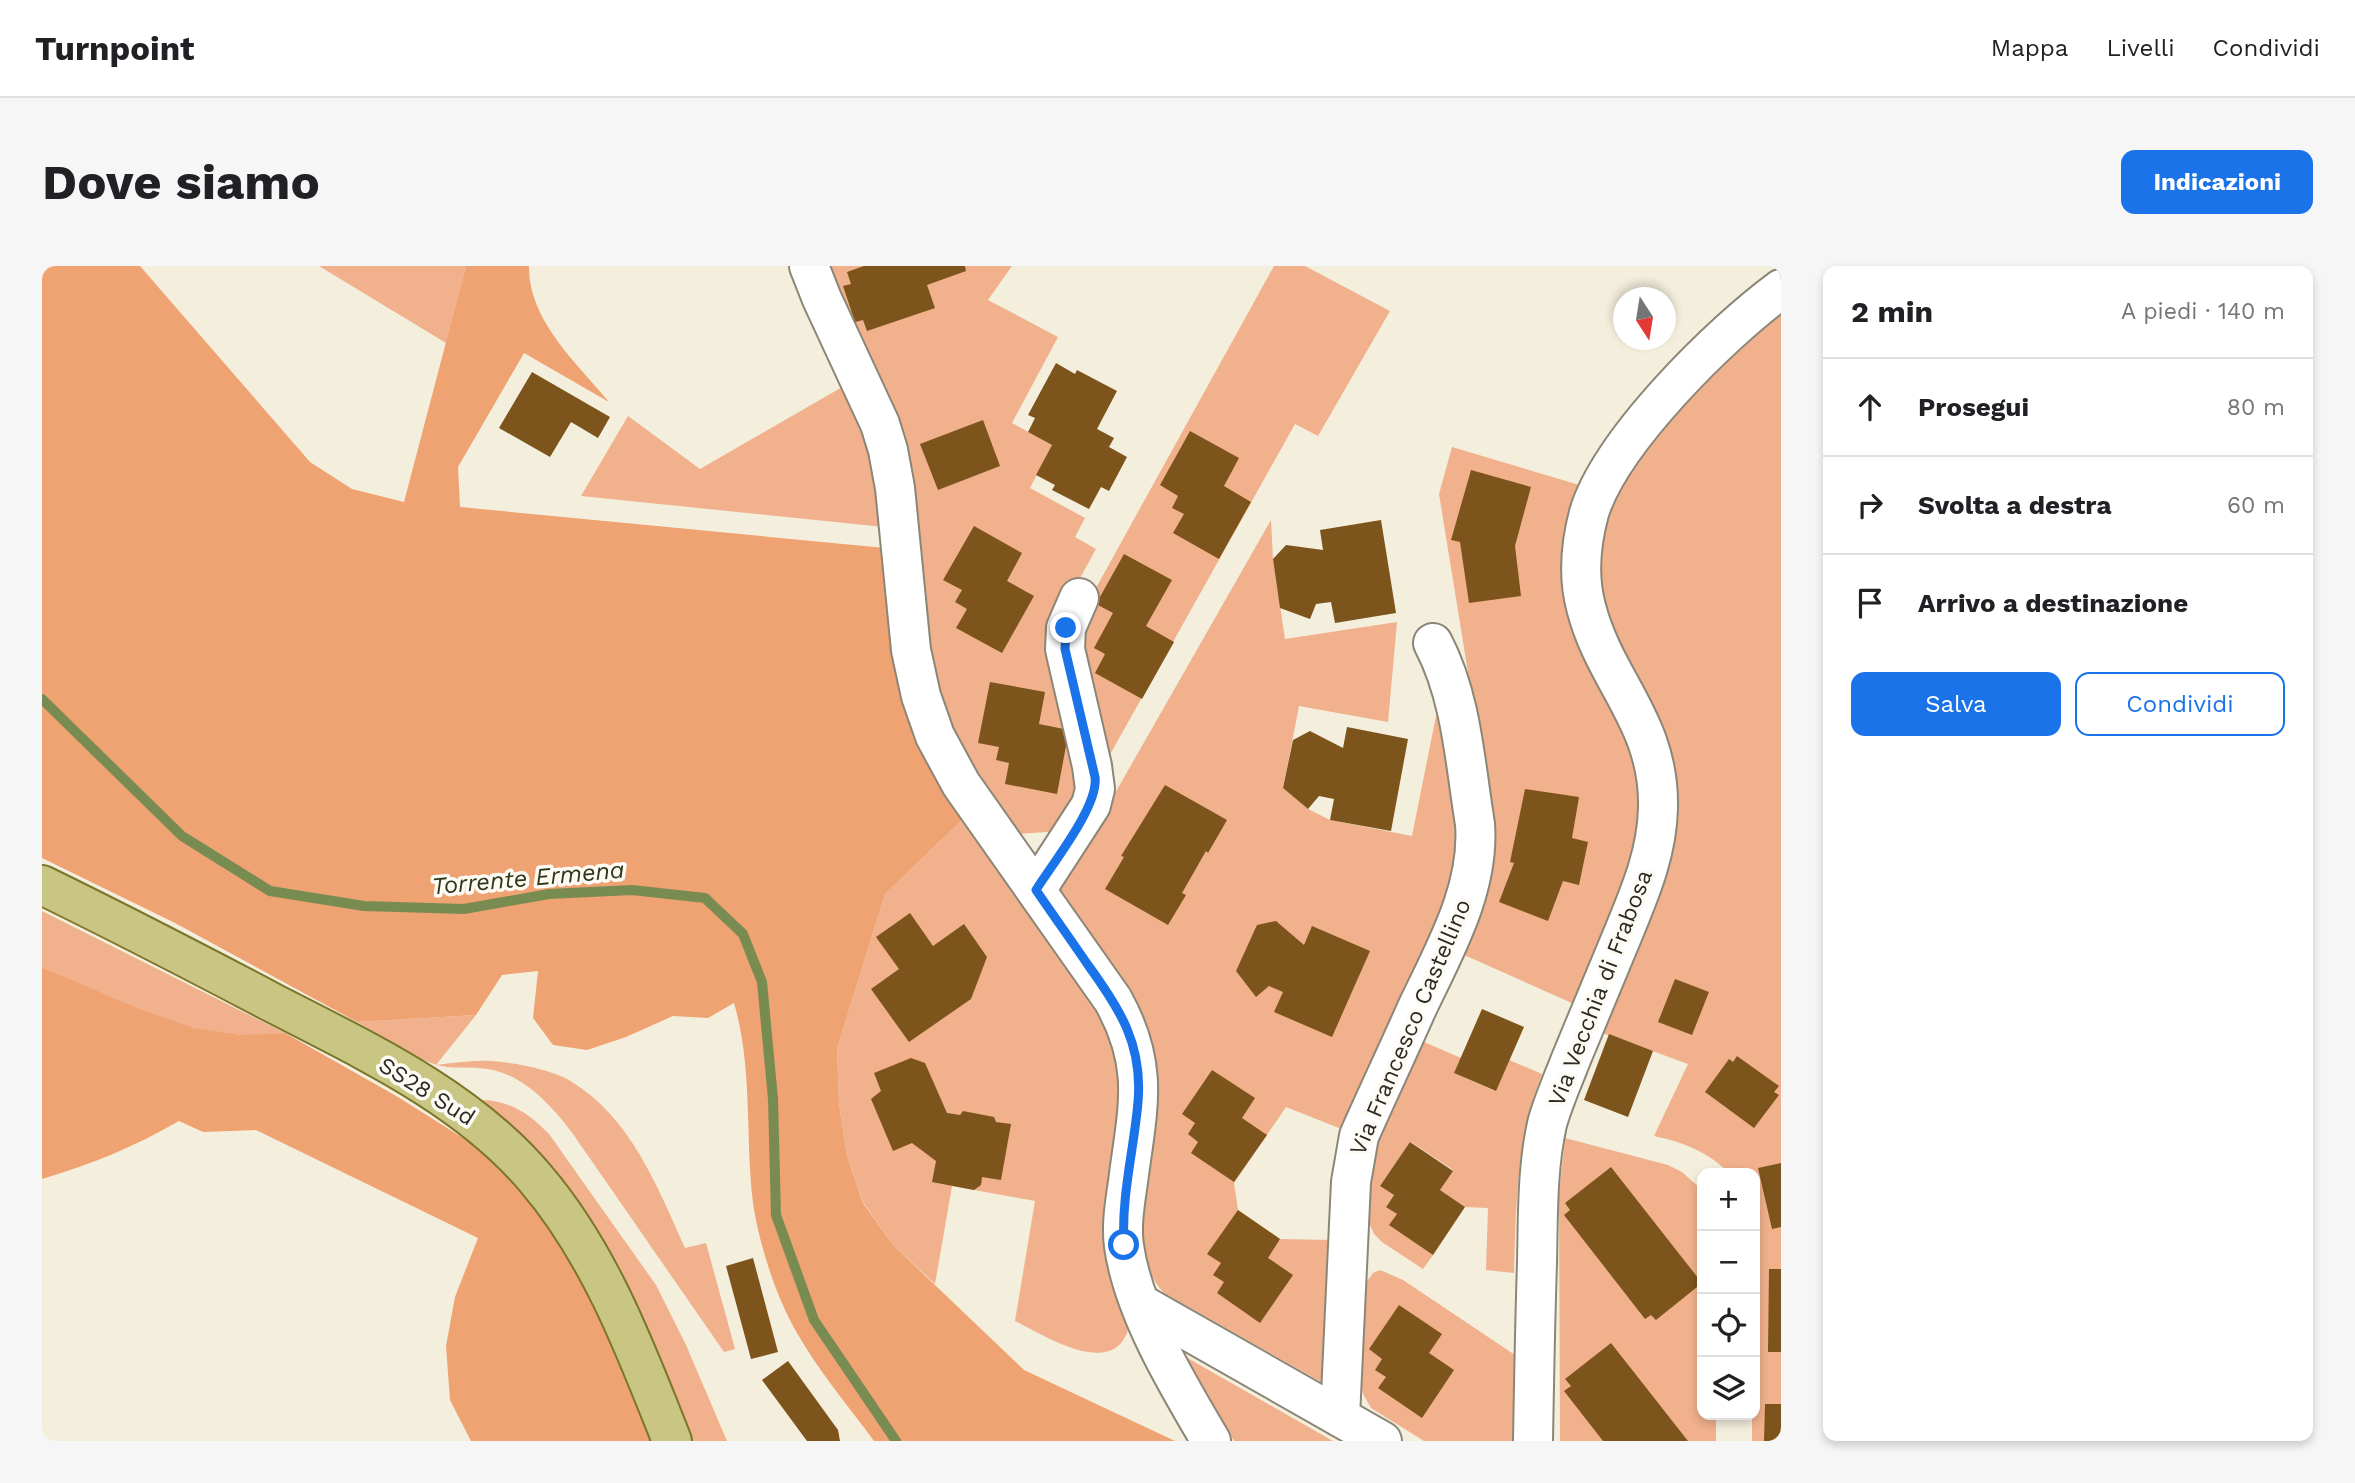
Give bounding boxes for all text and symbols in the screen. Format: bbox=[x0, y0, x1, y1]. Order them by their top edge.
text: Turnpoint bbox=[35, 29, 194, 68]
text: Mappa bbox=[1991, 34, 2068, 62]
text: Livelli bbox=[2106, 34, 2175, 62]
text: Condividi bbox=[2213, 34, 2320, 62]
button: Indicazioni bbox=[2121, 150, 2313, 214]
text: Dove siamo bbox=[42, 153, 320, 211]
north arrow bbox=[1613, 287, 1676, 350]
text: 2 min bbox=[1851, 294, 1933, 329]
text: A piedi · 140 m bbox=[2121, 298, 2285, 325]
icon: ahead bbox=[1851, 388, 1889, 426]
text: Prosegui bbox=[1918, 392, 2029, 422]
text: 80 m bbox=[2227, 394, 2285, 421]
icon: right bbox=[1851, 486, 1889, 524]
text: Svolta a destra bbox=[1918, 490, 2111, 520]
text: 60 m bbox=[2227, 492, 2285, 519]
icon: arrive bbox=[1851, 584, 1889, 622]
text: Arrivo a destinazione bbox=[1918, 588, 2188, 618]
route end bbox=[1050, 612, 1081, 643]
button: Salva bbox=[1851, 672, 2061, 736]
button: Condividi bbox=[2075, 672, 2285, 736]
water label: Torrente Ermena bbox=[430, 856, 626, 900]
street label: Via Vecchia di Frabosa bbox=[1543, 866, 1658, 1110]
street label: Via Francesco Castellino bbox=[1344, 895, 1477, 1159]
street label: SS28 Sud bbox=[374, 1051, 480, 1132]
map controls bbox=[1697, 1168, 1760, 1420]
button: + bbox=[1697, 1168, 1760, 1231]
route start bbox=[1108, 1229, 1139, 1260]
button: − bbox=[1697, 1231, 1760, 1294]
button: locate bbox=[1697, 1294, 1760, 1357]
button: layers bbox=[1697, 1357, 1760, 1420]

